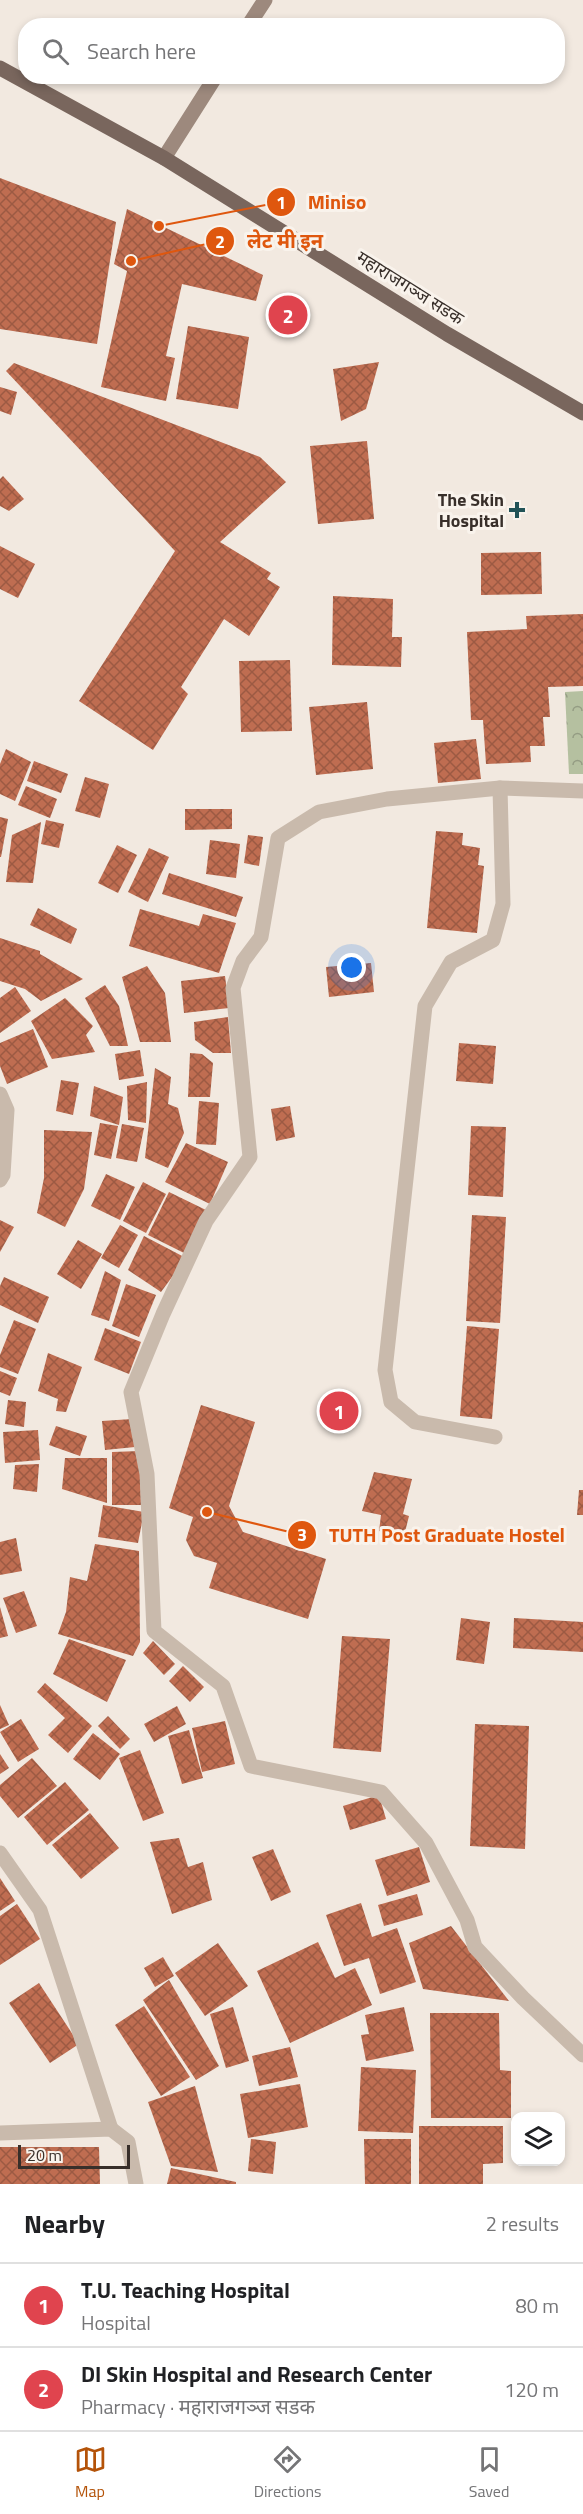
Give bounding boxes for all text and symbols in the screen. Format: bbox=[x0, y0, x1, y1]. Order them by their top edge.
search box bbox=[18, 18, 565, 84]
text: Search here bbox=[87, 34, 196, 68]
icon: search bbox=[39, 35, 72, 68]
callout: Miniso bbox=[266, 183, 379, 221]
text: Miniso bbox=[308, 186, 366, 217]
text: 1 bbox=[276, 189, 286, 216]
callout: लेट मी इन bbox=[205, 222, 335, 260]
text: लेट मी इन bbox=[247, 225, 324, 256]
text: 2 bbox=[215, 228, 225, 255]
street label: महाराजगञ्ज सडक bbox=[351, 244, 470, 332]
pin: 2 bbox=[268, 292, 308, 338]
place label: The Skin Hospital bbox=[438, 486, 504, 534]
marker: The Skin Hospital bbox=[508, 501, 526, 519]
your location bbox=[337, 953, 366, 982]
pin: 1 bbox=[320, 1388, 358, 1434]
callout: TUTH Post Graduate Hostel bbox=[287, 1516, 577, 1554]
text: TUTH Post Graduate Hostel bbox=[329, 1519, 565, 1550]
text: 3 bbox=[297, 1521, 307, 1548]
map controls bbox=[511, 2112, 565, 2166]
button: layers bbox=[511, 2112, 565, 2166]
scale bar bbox=[18, 2142, 130, 2170]
text: 20 m bbox=[27, 2143, 62, 2167]
text: Nearby bbox=[24, 2204, 105, 2243]
text: 2 results bbox=[486, 2208, 559, 2239]
text: T.U. Teaching Hospital bbox=[81, 2273, 290, 2307]
text: 1 bbox=[38, 2290, 49, 2321]
text: 80 m bbox=[515, 2290, 559, 2321]
text: Hospital bbox=[81, 2307, 151, 2338]
text: DI Skin Hospital and Research Center bbox=[81, 2357, 432, 2391]
text: 2 bbox=[38, 2374, 49, 2405]
text: 120 m bbox=[504, 2374, 559, 2405]
text: Pharmacy · महाराजगञ्ज सडक bbox=[81, 2391, 315, 2422]
tab: Map bbox=[74, 2443, 107, 2503]
tab: Directions bbox=[254, 2443, 322, 2503]
tab: Saved bbox=[469, 2443, 509, 2503]

